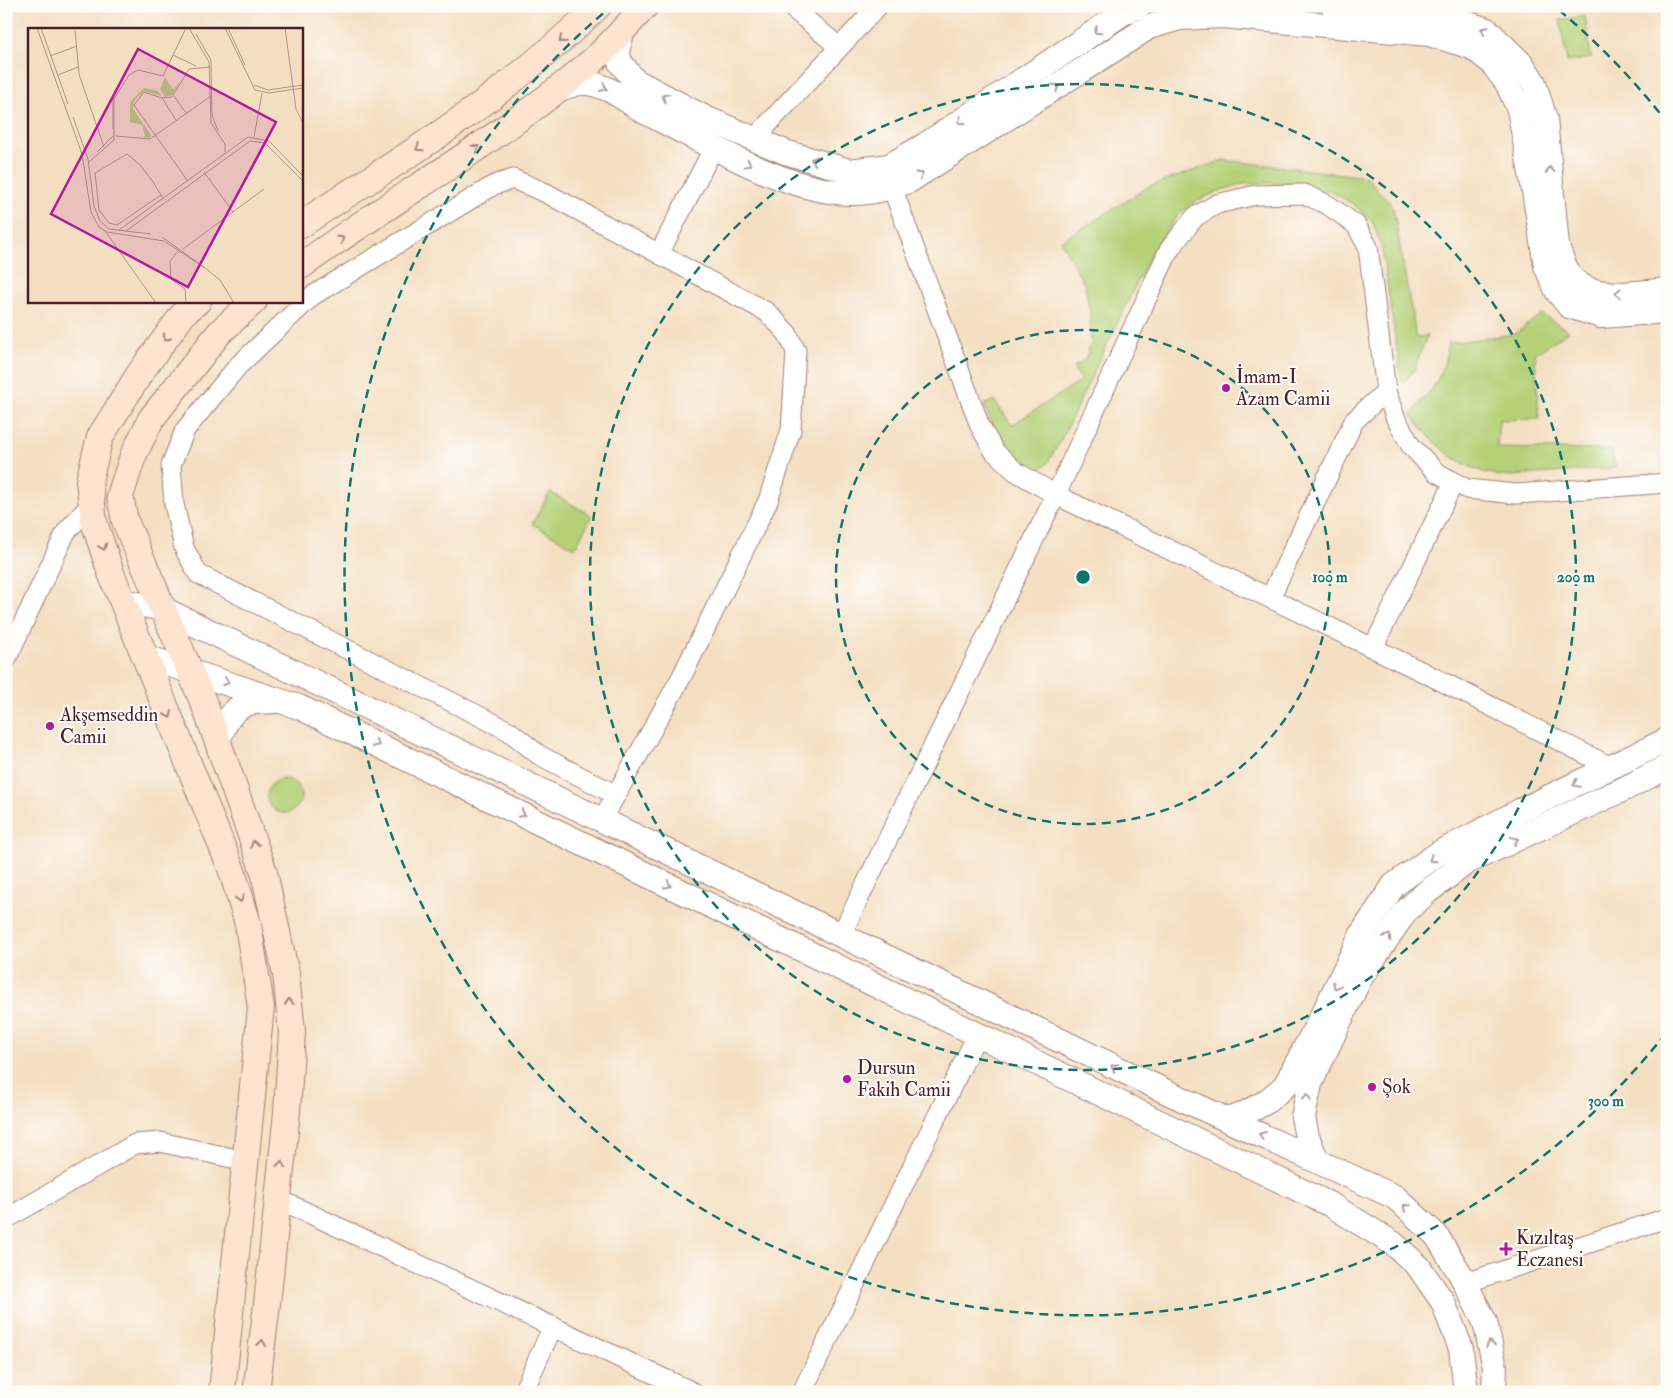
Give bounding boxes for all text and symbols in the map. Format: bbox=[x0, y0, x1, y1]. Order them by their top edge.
one-way arrow bbox=[1093, 24, 1102, 34]
one-way arrow bbox=[1481, 26, 1490, 36]
inset map bbox=[28, 28, 302, 302]
one-way arrow bbox=[559, 34, 568, 43]
one-way arrow bbox=[599, 82, 608, 93]
one-way arrow bbox=[1051, 84, 1060, 93]
one-way arrow bbox=[661, 93, 670, 103]
one-way arrow bbox=[958, 115, 967, 124]
one-way arrow bbox=[415, 142, 424, 151]
one-way arrow bbox=[470, 145, 480, 154]
one-way arrow bbox=[810, 156, 818, 166]
one-way arrow bbox=[743, 158, 752, 168]
one-way arrow bbox=[1545, 166, 1556, 174]
one-way arrow bbox=[914, 172, 923, 181]
one-way arrow bbox=[336, 236, 345, 245]
one-way arrow bbox=[1614, 288, 1622, 299]
one-way arrow bbox=[163, 332, 172, 342]
place label: İmam-I Azam Camii bbox=[1235, 364, 1330, 411]
marker: İmam-I Azam Camii bbox=[1220, 382, 1232, 394]
one-way arrow bbox=[97, 543, 107, 551]
centre of rings bbox=[1074, 568, 1092, 586]
text: 100 m bbox=[1312, 568, 1348, 587]
text: 200 m bbox=[1557, 568, 1595, 587]
one-way arrow bbox=[221, 676, 229, 686]
place label: Akşemseddin Camii bbox=[59, 703, 159, 749]
one-way arrow bbox=[164, 710, 174, 718]
marker: Akşemseddin Camii bbox=[44, 720, 56, 732]
one-way arrow bbox=[370, 738, 379, 748]
one-way arrow bbox=[1572, 778, 1581, 788]
one-way arrow bbox=[517, 808, 526, 819]
one-way arrow bbox=[1509, 836, 1518, 846]
one-way arrow bbox=[250, 840, 260, 849]
one-way arrow bbox=[1428, 853, 1437, 862]
one-way arrow bbox=[663, 879, 672, 889]
one-way arrow bbox=[235, 894, 245, 902]
one-way arrow bbox=[1382, 933, 1391, 943]
one-way arrow bbox=[1332, 981, 1343, 990]
one-way arrow bbox=[284, 998, 295, 1006]
place label: Dursun Fakih Camii bbox=[857, 1056, 951, 1102]
one-way arrow bbox=[1110, 1063, 1119, 1073]
marker: Dursun Fakih Camii bbox=[841, 1073, 853, 1085]
place label: Şok bbox=[1382, 1075, 1411, 1099]
marker: Şok bbox=[1366, 1081, 1378, 1093]
one-way arrow bbox=[1301, 1092, 1312, 1101]
text: 300 m bbox=[1588, 1092, 1624, 1111]
one-way arrow bbox=[1258, 1131, 1267, 1142]
one-way arrow bbox=[276, 1160, 287, 1168]
one-way arrow bbox=[1403, 1204, 1412, 1213]
place label: Kızıltaş Eczanesi bbox=[1516, 1226, 1584, 1272]
marker: Kızıltaş Eczanesi bbox=[1500, 1243, 1512, 1255]
one-way arrow bbox=[256, 1339, 267, 1347]
one-way arrow bbox=[1485, 1339, 1495, 1348]

